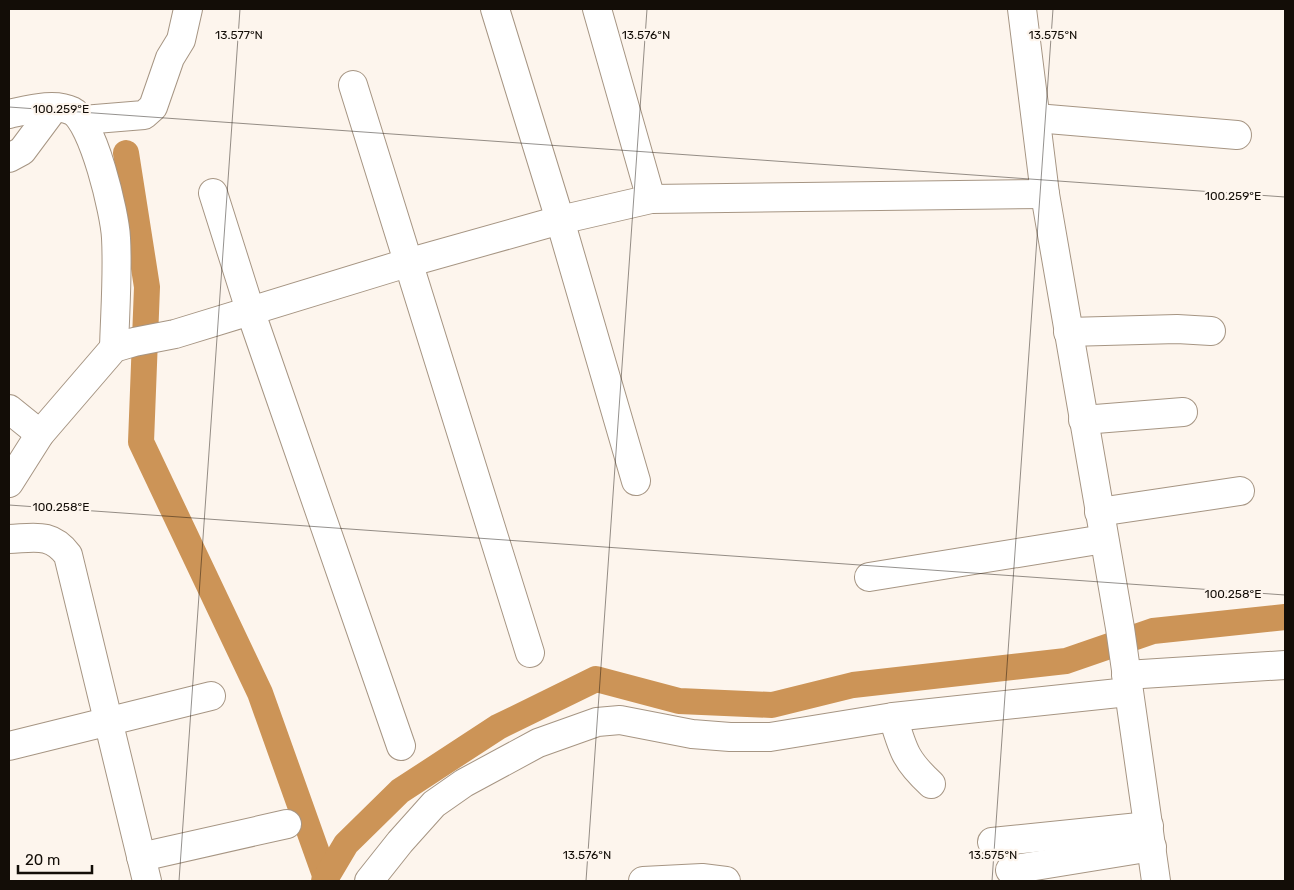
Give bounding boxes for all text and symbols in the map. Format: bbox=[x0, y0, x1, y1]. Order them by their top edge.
text: 13.577°N bbox=[215, 28, 263, 42]
text: 13.576°N bbox=[622, 28, 670, 42]
text: 13.575°N bbox=[1029, 28, 1077, 42]
text: 100.259°E bbox=[33, 102, 89, 116]
text: 100.259°E bbox=[1205, 189, 1261, 203]
text: 100.258°E bbox=[33, 500, 89, 514]
text: 100.258°E bbox=[1205, 587, 1261, 601]
scale bar bbox=[18, 842, 91, 874]
text: 13.576°N bbox=[563, 848, 611, 862]
text: 13.575°N bbox=[969, 848, 1017, 862]
text: 20 m bbox=[25, 851, 60, 869]

